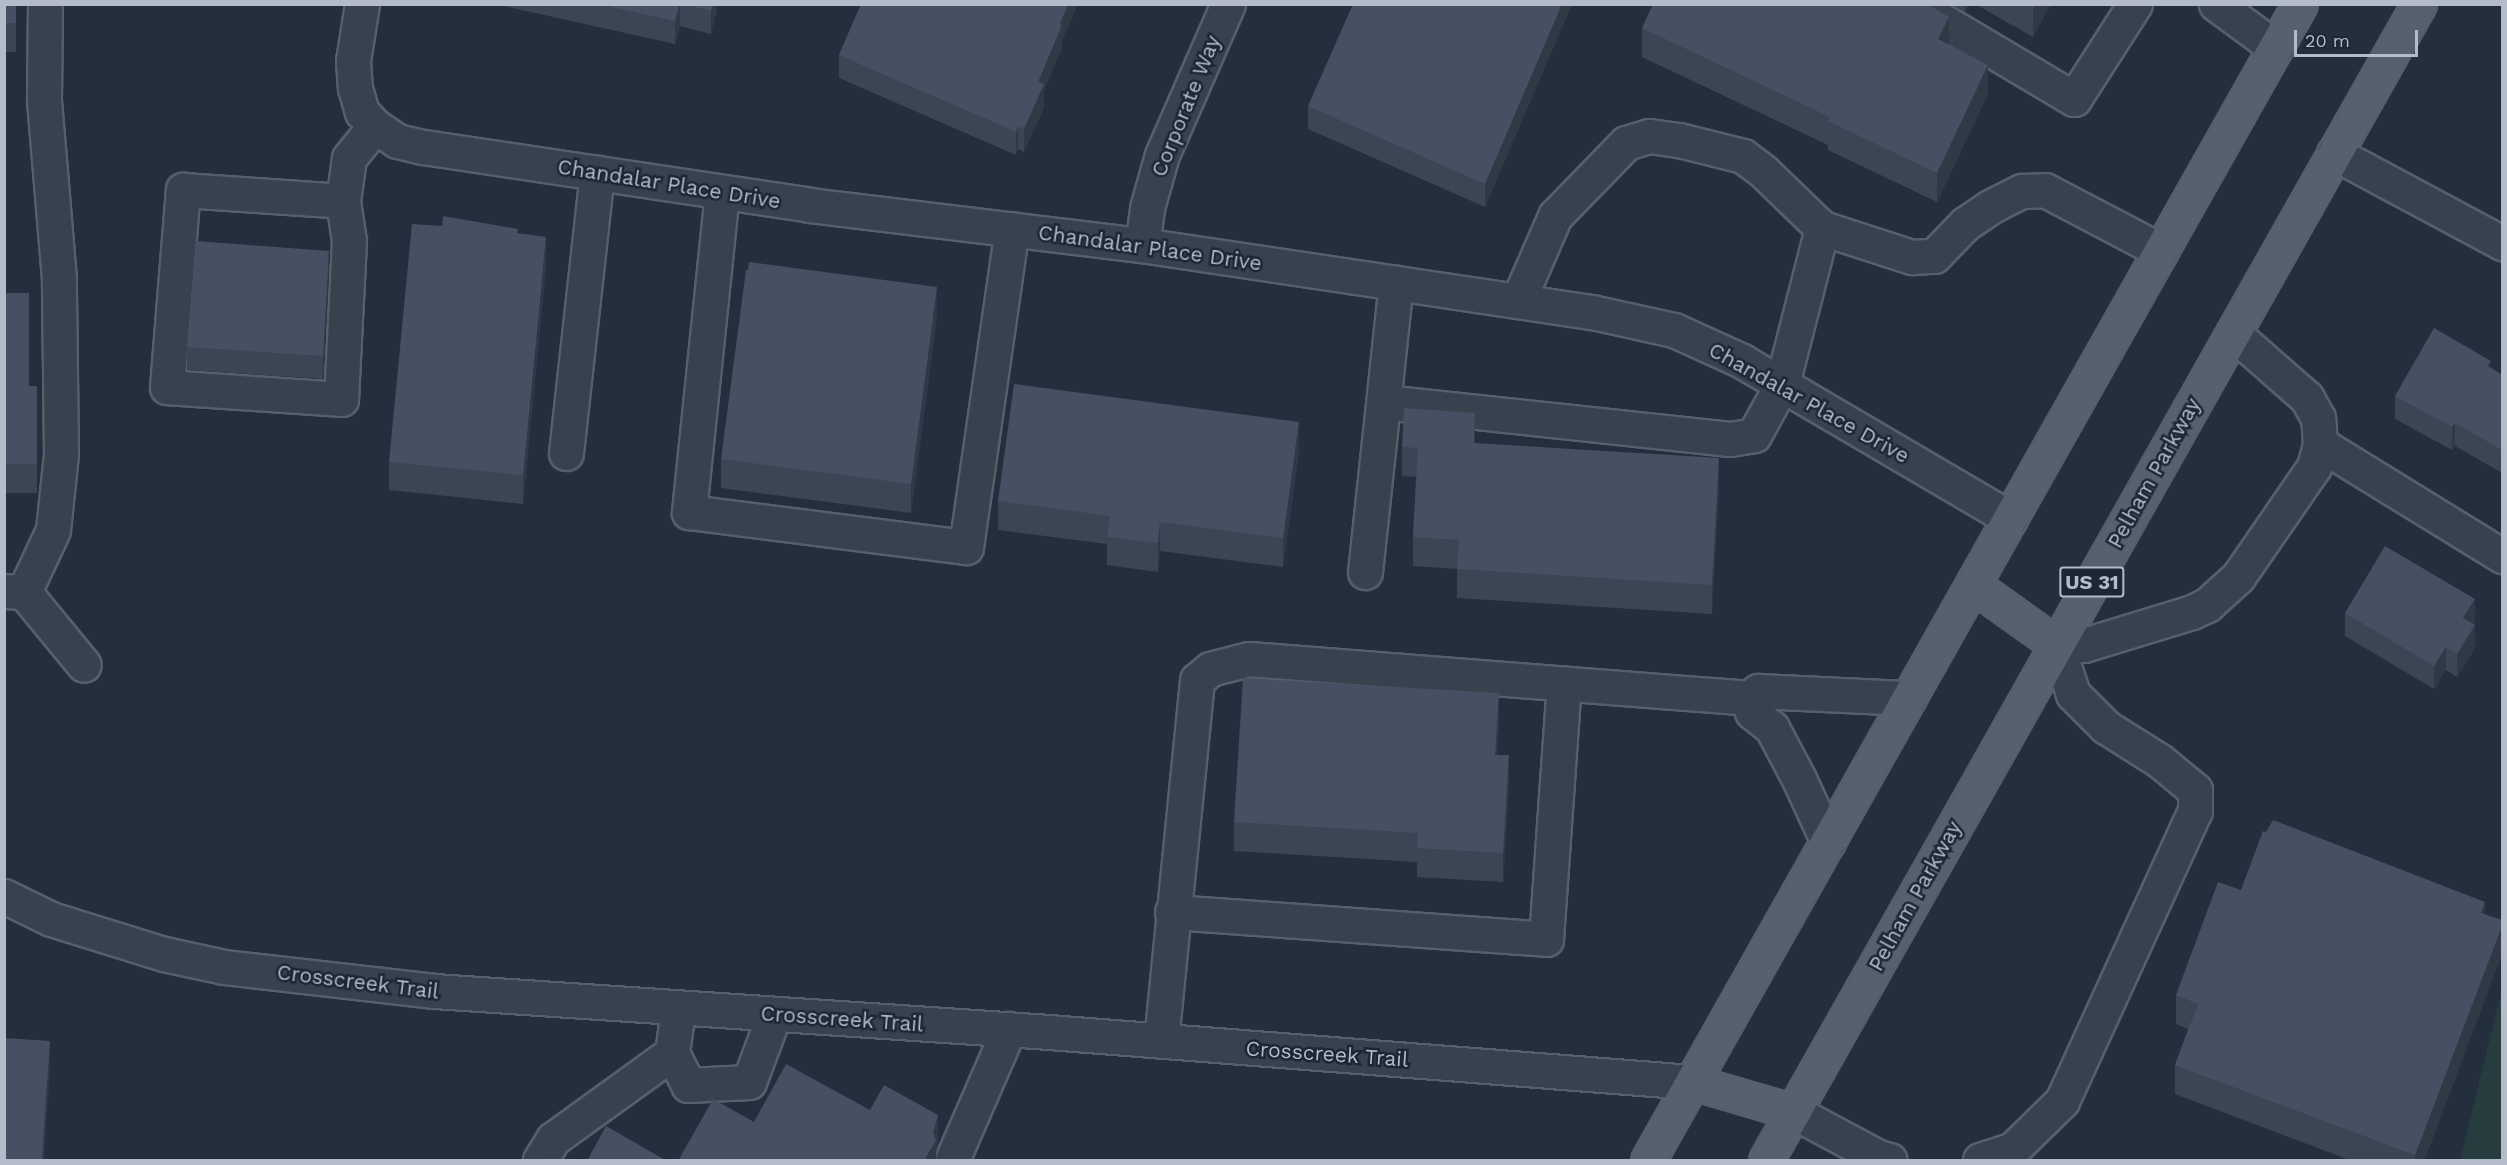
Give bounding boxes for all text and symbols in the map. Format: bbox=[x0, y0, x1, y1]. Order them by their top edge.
scale bar bbox=[2297, 18, 2422, 56]
text: 20 m bbox=[2305, 30, 2350, 51]
street label: Corporate Way bbox=[1146, 31, 1226, 181]
street label: Chandalar Place Drive bbox=[556, 154, 782, 214]
street label: Chandalar Place Drive bbox=[1036, 220, 1264, 276]
street label: Chandalar Place Drive bbox=[1704, 337, 1914, 469]
street label: Pelham Parkway bbox=[2102, 393, 2206, 553]
road number: US 31 bbox=[2059, 565, 2125, 599]
street label: Pelham Parkway bbox=[1863, 816, 1967, 976]
street label: Crosscreek Trail bbox=[275, 959, 441, 1005]
street label: Crosscreek Trail bbox=[759, 1001, 925, 1037]
street label: Crosscreek Trail bbox=[1244, 1036, 1410, 1072]

